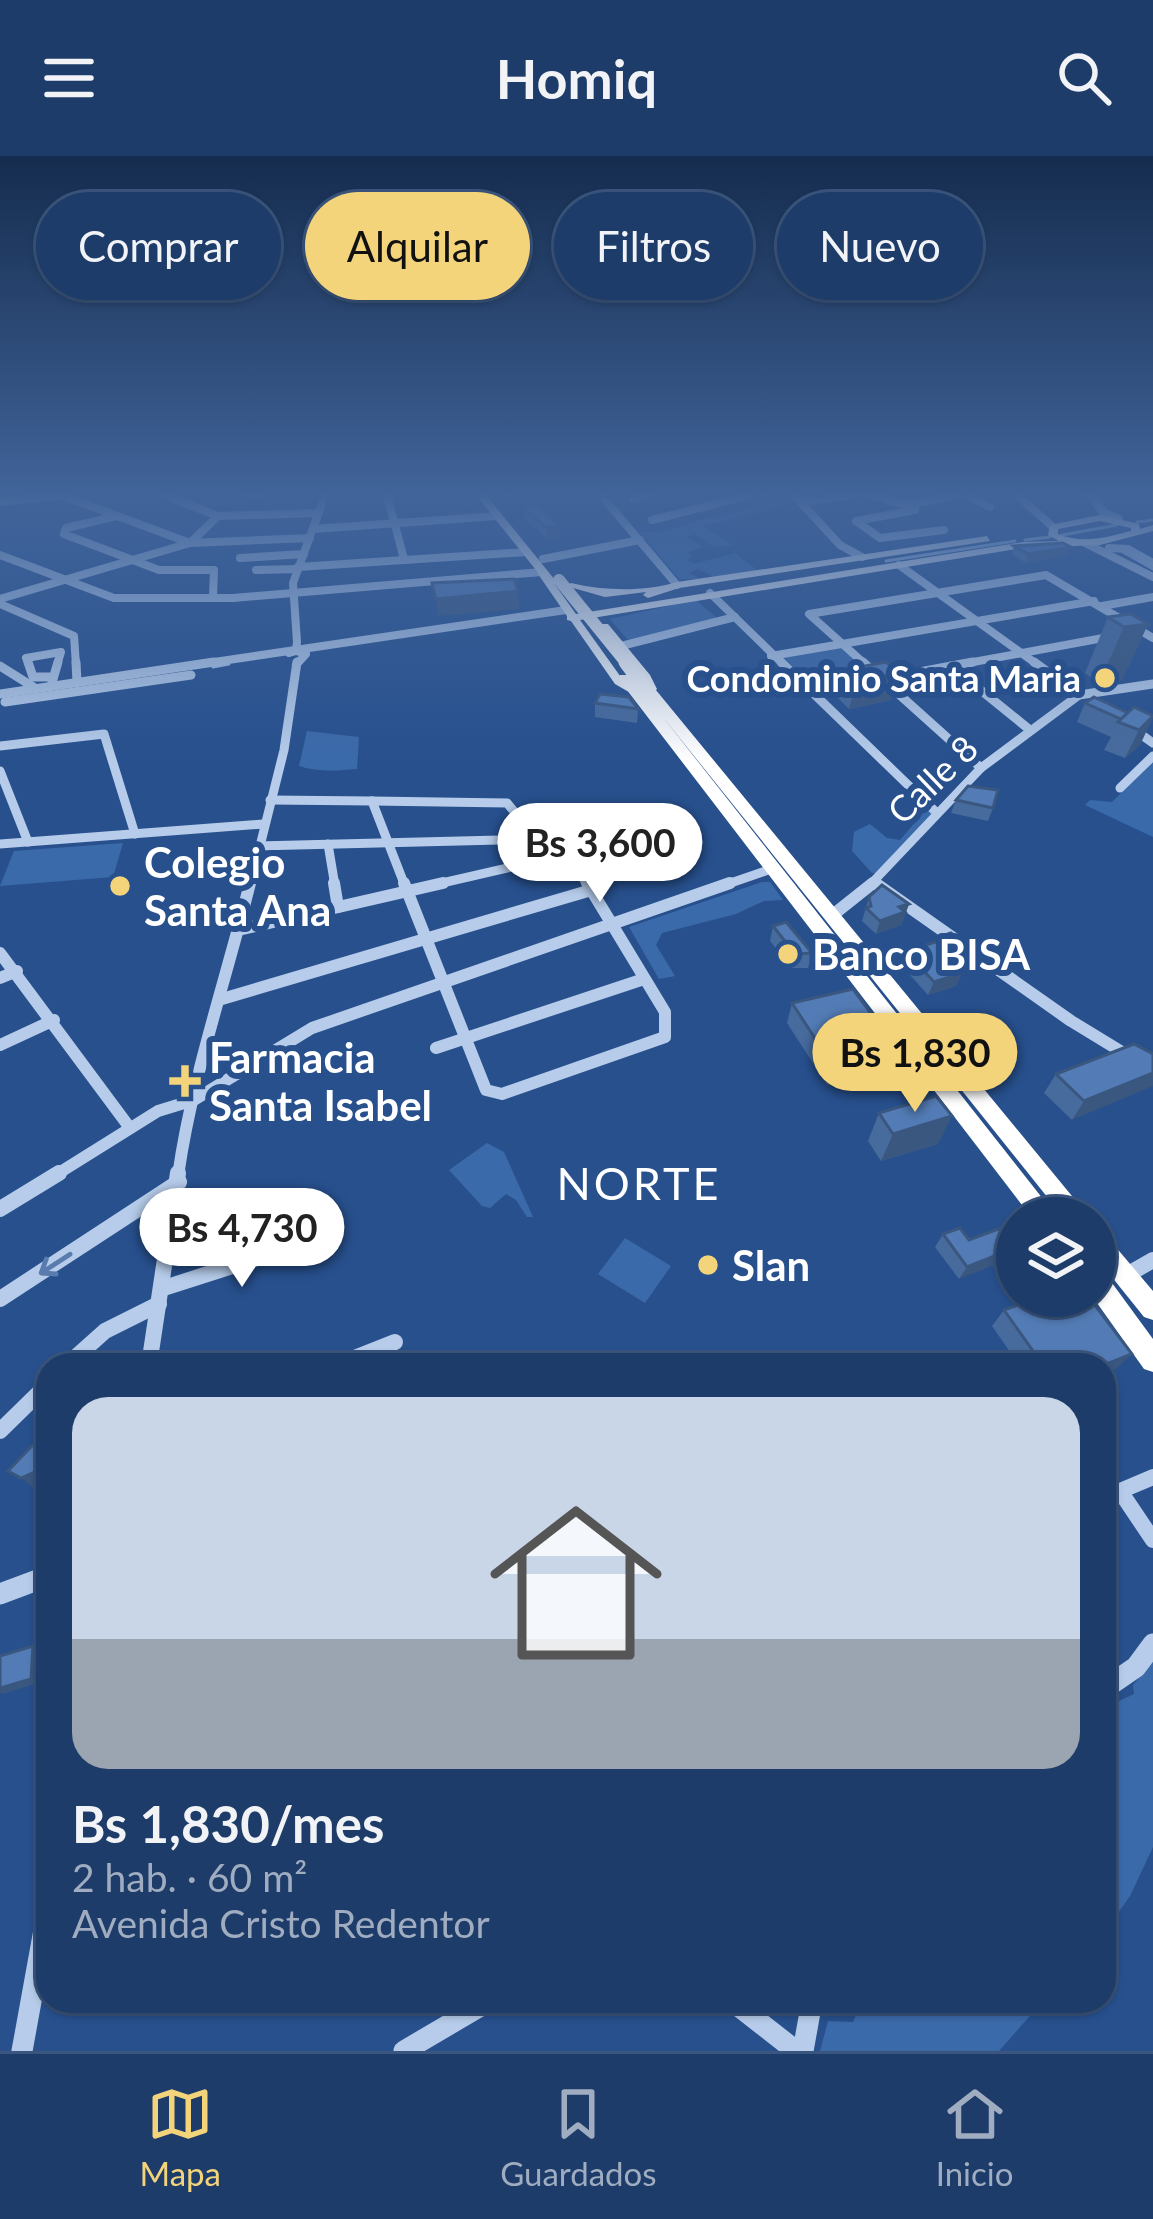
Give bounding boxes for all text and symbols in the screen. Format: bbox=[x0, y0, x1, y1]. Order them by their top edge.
icon: menu bbox=[36, 45, 102, 111]
icon: search bbox=[1051, 45, 1117, 111]
text: Homiq bbox=[496, 46, 657, 111]
chip: Comprar bbox=[36, 192, 281, 300]
chip: Alquilar bbox=[305, 192, 530, 300]
chip: Filtros bbox=[554, 192, 753, 300]
chip: Nuevo bbox=[777, 192, 983, 300]
place label: Condominio Santa Maria bbox=[686, 656, 1081, 700]
marker: Condominio Santa Maria bbox=[1092, 665, 1118, 691]
street label: Calle 8 bbox=[878, 726, 986, 832]
pin: Bs 3,600 bbox=[476, 803, 724, 905]
text: Bs 3,600 bbox=[524, 819, 676, 865]
place label: Colegio Santa Ana bbox=[144, 837, 331, 935]
marker: Colegio Santa Ana bbox=[107, 873, 133, 899]
place label: Banco BISA bbox=[812, 929, 1031, 979]
marker: Banco BISA bbox=[775, 941, 801, 967]
pin: Bs 1,830 bbox=[791, 1013, 1039, 1115]
text: Bs 1,830 bbox=[839, 1029, 991, 1075]
place label: Farmacia Santa Isabel bbox=[209, 1032, 432, 1130]
marker: Farmacia Santa Isabel bbox=[172, 1068, 198, 1094]
district label: NORTE bbox=[556, 1156, 722, 1210]
pin: Bs 4,730 bbox=[118, 1188, 366, 1290]
map controls bbox=[996, 1197, 1116, 1317]
button: layers bbox=[996, 1197, 1116, 1317]
text: Bs 4,730 bbox=[166, 1204, 318, 1250]
place label: Slan bbox=[732, 1240, 810, 1290]
one-way arrow bbox=[38, 1251, 72, 1276]
marker: Slan bbox=[695, 1252, 721, 1278]
icon: home bbox=[468, 1475, 684, 1691]
text: Bs 1,830/mes bbox=[72, 1793, 384, 1854]
text: 2 hab. · 60 m² bbox=[72, 1854, 307, 1900]
text: Avenida Cristo Redentor bbox=[72, 1900, 490, 1946]
tab: Mapa bbox=[140, 2081, 221, 2193]
tab: Guardados bbox=[500, 2081, 657, 2193]
tab: Inicio bbox=[936, 2081, 1013, 2193]

